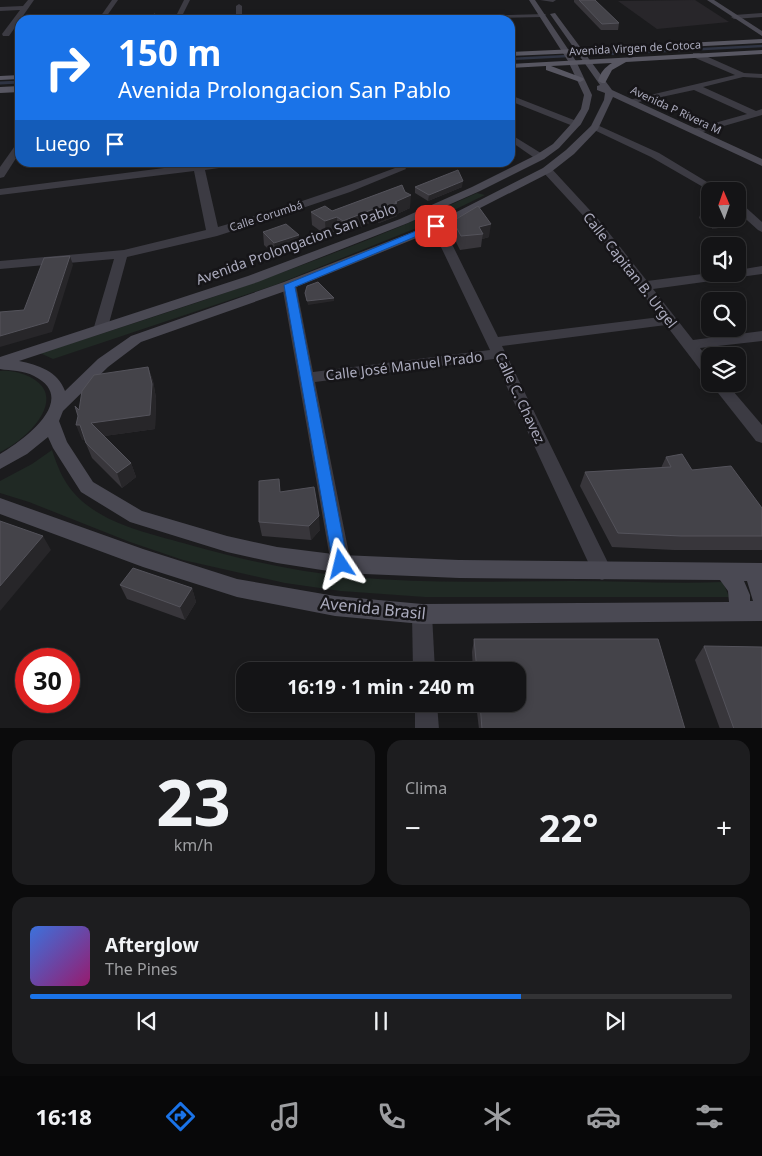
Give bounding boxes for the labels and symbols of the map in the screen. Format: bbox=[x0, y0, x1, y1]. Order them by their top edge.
street label: Avenida Virgen de Cotoca bbox=[569, 37, 701, 58]
street label: Avenida P Rivera M bbox=[628, 82, 724, 137]
north arrow bbox=[701, 182, 746, 228]
street label: Calle Corumbá bbox=[227, 197, 304, 234]
street label: Avenida Prolongacion San Pablo bbox=[193, 198, 399, 289]
pin bbox=[415, 205, 457, 247]
street label: Calle Capitan B. Urgel bbox=[579, 208, 682, 331]
street label: Calle José Manuel Prado bbox=[324, 346, 483, 385]
street label: Calle C. Chavez bbox=[491, 349, 550, 447]
position arrow bbox=[314, 537, 366, 589]
street label: Avenida Brasil bbox=[319, 592, 427, 624]
speed limit sign: 30 bbox=[15, 648, 80, 713]

